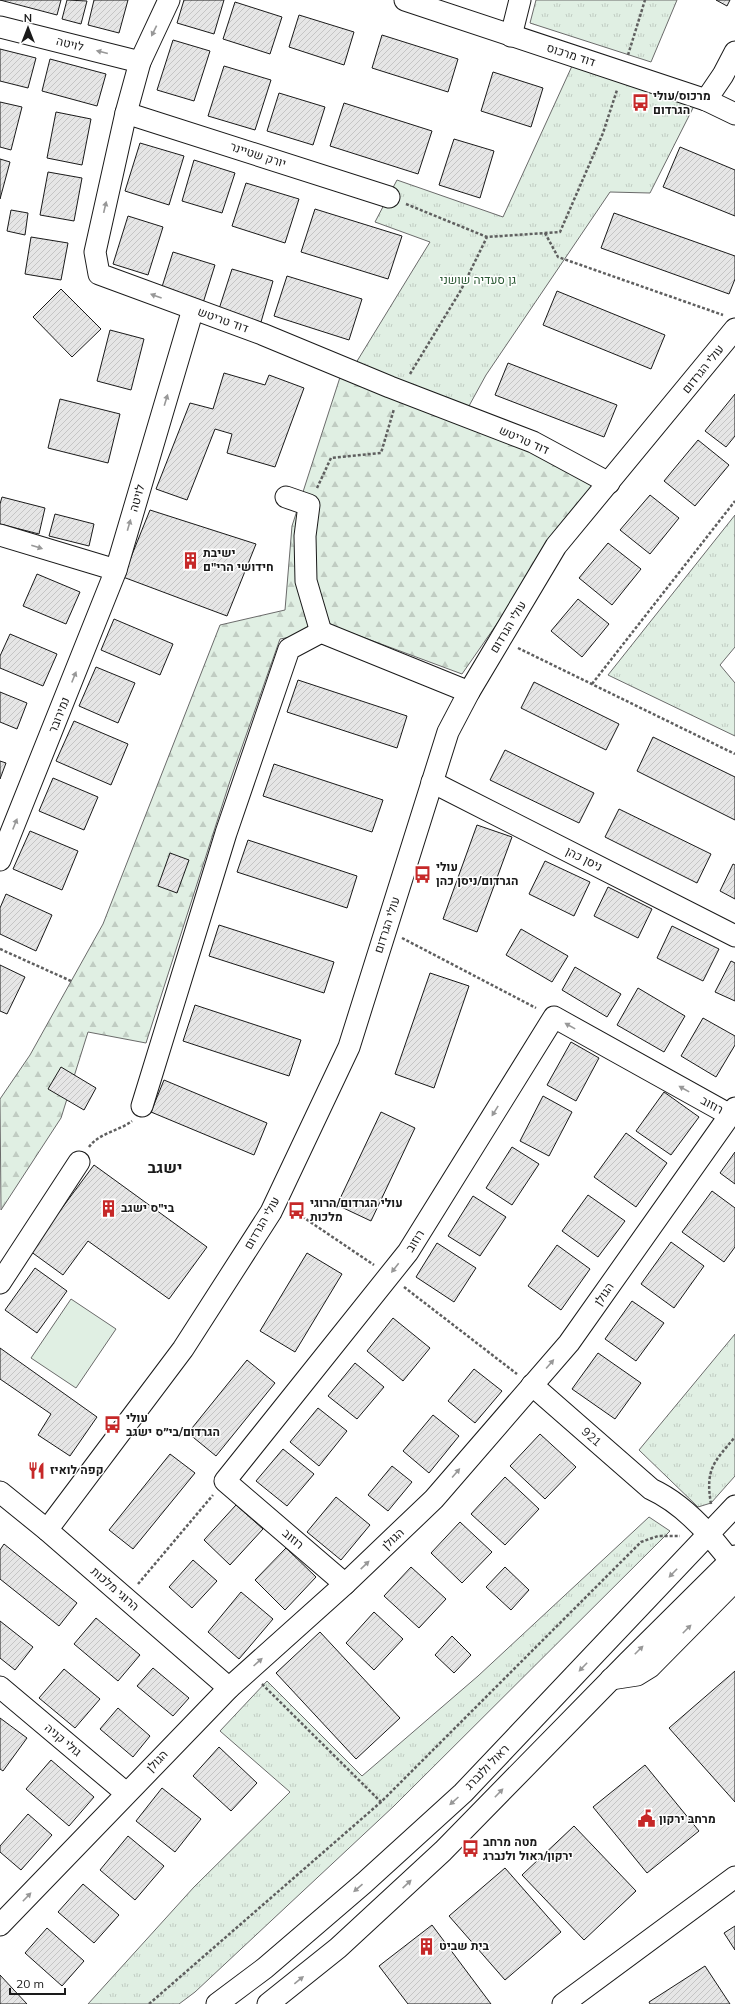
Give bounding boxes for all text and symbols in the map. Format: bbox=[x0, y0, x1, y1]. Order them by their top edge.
north arrow bbox=[8, 8, 48, 48]
text: N bbox=[24, 11, 32, 25]
one-way arrow bbox=[151, 25, 158, 36]
street label: לויטה bbox=[55, 33, 85, 54]
street label: דוד מרכוס bbox=[545, 40, 597, 69]
one-way arrow bbox=[96, 49, 108, 55]
place label: מרכוס/עולי הגרדום bbox=[653, 88, 711, 117]
bus stop icon: מרכוס/עולי הגרדום bbox=[630, 93, 650, 113]
street label: יורק שטיינר bbox=[228, 138, 288, 171]
one-way arrow bbox=[102, 201, 108, 213]
park label: גן סעדיה שושני bbox=[440, 272, 517, 287]
one-way arrow bbox=[150, 292, 162, 298]
street label: דוד טריטש bbox=[196, 303, 251, 336]
street label: עולי הגרדום bbox=[678, 341, 727, 396]
one-way arrow bbox=[163, 394, 169, 406]
street label: דוד טריטש bbox=[497, 422, 551, 457]
street label: לויטה bbox=[125, 482, 148, 513]
one-way arrow bbox=[127, 519, 133, 531]
one-way arrow bbox=[31, 544, 43, 550]
place label: ישיבת חידושי הרי"ם bbox=[203, 545, 274, 574]
building icon: ישיבת חידושי הרי"ם bbox=[180, 550, 200, 570]
street label: עולי הגרדום bbox=[486, 598, 529, 656]
one-way arrow bbox=[71, 672, 77, 683]
street label: נמירובר bbox=[45, 695, 72, 735]
one-way arrow bbox=[12, 817, 18, 829]
street label: ניסן כהן bbox=[563, 843, 605, 874]
place label: עולי הגרדום/ניסן כהן bbox=[436, 859, 518, 888]
bus stop icon: עולי הגרדום/ניסן כהן bbox=[413, 864, 433, 884]
street label: עולי הגרדום bbox=[370, 895, 403, 955]
one-way arrow bbox=[564, 1023, 576, 1029]
one-way arrow bbox=[678, 1086, 690, 1093]
street label: רוזוב bbox=[698, 1092, 726, 1117]
one-way arrow bbox=[492, 1106, 499, 1117]
district label: ישגב bbox=[148, 1157, 182, 1177]
street label: עולי הגרדום bbox=[240, 1194, 283, 1252]
place label: עולי הגרדום/הרוגי מלכות bbox=[310, 1195, 403, 1224]
building icon: בי"ס ישגב bbox=[98, 1198, 118, 1218]
place label: בי"ס ישגב bbox=[121, 1200, 175, 1215]
bus stop icon: עולי הגרדום/הרוגי מלכות bbox=[287, 1200, 307, 1220]
street label: רוזוב bbox=[402, 1227, 427, 1255]
one-way arrow bbox=[391, 1263, 400, 1274]
street label: הגולן bbox=[590, 1279, 617, 1308]
one-way arrow bbox=[546, 1359, 555, 1369]
place label: עולי הגרדום/בי״ס ישגב bbox=[126, 1410, 220, 1439]
bus stop icon: עולי הגרדום/בי״ס ישגב bbox=[103, 1415, 123, 1435]
street label: 921 bbox=[579, 1424, 605, 1449]
restaurant icon: קפה לואיז bbox=[27, 1460, 47, 1480]
place label: קפה לואיז bbox=[50, 1462, 104, 1477]
one-way arrow bbox=[452, 1468, 461, 1479]
street label: רוזוב bbox=[280, 1525, 307, 1552]
street label: הגולן bbox=[379, 1525, 407, 1553]
one-way arrow bbox=[360, 1560, 370, 1570]
street label: הרוגי מלכות bbox=[88, 1564, 143, 1614]
one-way arrow bbox=[668, 1568, 677, 1578]
one-way arrow bbox=[682, 1624, 692, 1634]
one-way arrow bbox=[635, 1646, 644, 1655]
one-way arrow bbox=[253, 1657, 263, 1667]
one-way arrow bbox=[578, 1662, 588, 1672]
street label: גולי קניה bbox=[42, 1720, 85, 1760]
street label: ראול ולנברג bbox=[461, 1741, 512, 1792]
street label: הגולן bbox=[143, 1747, 171, 1775]
one-way arrow bbox=[494, 1788, 504, 1798]
one-way arrow bbox=[449, 1796, 459, 1806]
public building icon: מרחב ירקון bbox=[636, 1809, 656, 1829]
place label: מרחב ירקון bbox=[659, 1811, 716, 1826]
place label: מטה מרחב ירקון/ראול ולנברג bbox=[483, 1834, 573, 1863]
bus stop icon: מטה מרחב ירקון/ראול ולנברג bbox=[460, 1839, 480, 1859]
one-way arrow bbox=[402, 1880, 412, 1889]
one-way arrow bbox=[352, 1884, 363, 1893]
one-way arrow bbox=[22, 1892, 32, 1902]
building icon: בית שביט bbox=[416, 1936, 436, 1956]
place label: בית שביט bbox=[439, 1938, 490, 1953]
scale bar bbox=[10, 1970, 65, 1996]
one-way arrow bbox=[293, 1975, 304, 1984]
text: 20 m bbox=[16, 1976, 44, 1991]

